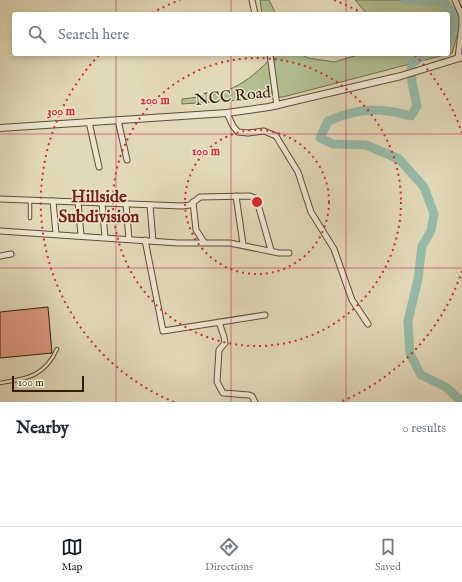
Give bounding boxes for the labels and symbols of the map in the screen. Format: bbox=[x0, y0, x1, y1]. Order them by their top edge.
street label: NCC Road bbox=[194, 83, 272, 111]
text: 200 m bbox=[140, 93, 170, 108]
text: 300 m bbox=[47, 104, 76, 119]
text: 100 m bbox=[192, 144, 221, 159]
district label: Hillside Subdivision bbox=[59, 187, 139, 228]
centre of rings bbox=[250, 195, 264, 209]
scale bar bbox=[12, 374, 84, 393]

